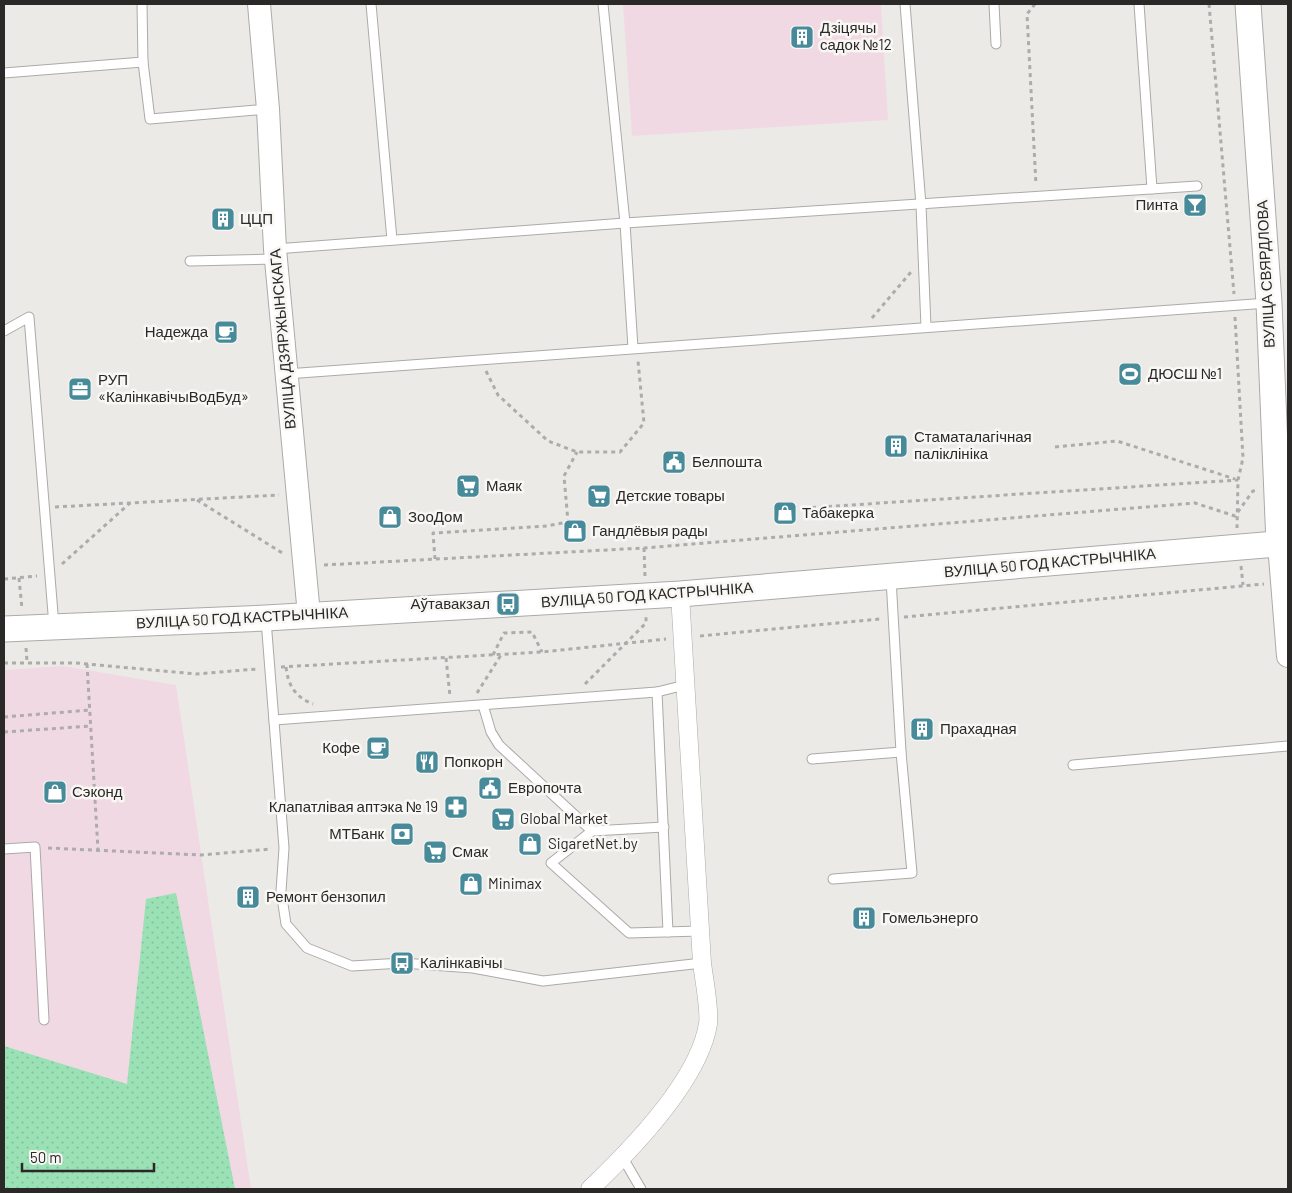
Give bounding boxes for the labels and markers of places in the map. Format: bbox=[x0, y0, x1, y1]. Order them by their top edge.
place label: Дзіцячы садок №12 bbox=[820, 18, 892, 53]
building icon: Дзіцячы садок №12 bbox=[789, 24, 815, 50]
bar icon: Пинта bbox=[1182, 192, 1208, 218]
place label: Пинта bbox=[1136, 195, 1179, 213]
building icon: ЦЦП bbox=[210, 206, 236, 232]
place label: ЦЦП bbox=[240, 209, 273, 227]
cafe icon: Надежда bbox=[213, 319, 239, 345]
place label: Надежда bbox=[145, 322, 209, 340]
sports icon: ДЮСШ №1 bbox=[1117, 361, 1143, 387]
place label: ДЮСШ №1 bbox=[1148, 364, 1222, 382]
place label: РУП «КалінкавічыВодБуд» bbox=[98, 370, 249, 405]
office icon: РУП «КалінкавічыВодБуд» bbox=[67, 376, 93, 402]
place label: Стаматалагічная паліклініка bbox=[914, 427, 1032, 462]
building icon: Стаматалагічная паліклініка bbox=[883, 433, 909, 459]
public building icon: Белпошта bbox=[661, 449, 687, 475]
place label: Белпошта bbox=[692, 452, 763, 470]
supermarket icon: Маяк bbox=[455, 473, 481, 499]
place label: Маяк bbox=[486, 476, 522, 494]
supermarket icon: Детские товары bbox=[586, 483, 612, 509]
place label: Детские товары bbox=[616, 486, 725, 504]
shop icon: Табакерка bbox=[772, 500, 798, 526]
place label: Табакерка bbox=[802, 503, 875, 521]
shop icon: ЗооДом bbox=[377, 504, 403, 530]
place label: ЗооДом bbox=[408, 507, 463, 525]
shop icon: Гандлёвыя рады bbox=[562, 518, 588, 544]
place label: Гандлёвыя рады bbox=[592, 521, 708, 539]
bus stop icon: Аўтавакзал bbox=[495, 591, 521, 617]
place label: Аўтавакзал bbox=[411, 594, 490, 612]
building icon: Прахадная bbox=[909, 716, 935, 742]
place label: Прахадная bbox=[940, 719, 1017, 737]
cafe icon: Кофе bbox=[365, 735, 391, 761]
place label: Кофе bbox=[322, 738, 360, 756]
restaurant icon: Попкорн bbox=[414, 749, 440, 775]
place label: Попкорн bbox=[444, 752, 503, 770]
public building icon: Европочта bbox=[477, 775, 503, 801]
place label: Европочта bbox=[508, 778, 582, 796]
shop icon: Сэконд bbox=[42, 779, 68, 805]
place label: Сэконд bbox=[72, 782, 123, 800]
pharmacy icon: Клапатлівая аптэка № 19 bbox=[443, 794, 469, 820]
place label: Клапатлівая аптэка № 19 bbox=[269, 797, 438, 815]
supermarket icon: Globаl Market bbox=[490, 806, 516, 832]
place label: Globаl Market bbox=[520, 809, 608, 827]
bank icon: МТБанк bbox=[389, 821, 415, 847]
place label: МТБанк bbox=[329, 824, 384, 842]
shop icon: SigaretNet.by bbox=[517, 831, 543, 857]
place label: SigaretNet.by bbox=[548, 834, 638, 852]
supermarket icon: Смак bbox=[422, 839, 448, 865]
place label: Смак bbox=[452, 842, 488, 860]
shop icon: Minimax bbox=[458, 871, 484, 897]
place label: Minimax bbox=[488, 874, 542, 892]
building icon: Ремонт бензопил bbox=[235, 884, 261, 910]
place label: Ремонт бензопил bbox=[266, 887, 386, 905]
building icon: Гомельэнерго bbox=[851, 905, 877, 931]
place label: Гомельэнерго bbox=[882, 908, 978, 926]
bus stop icon: Калінкавічы bbox=[389, 950, 415, 976]
place label: Калінкавічы bbox=[420, 953, 503, 971]

